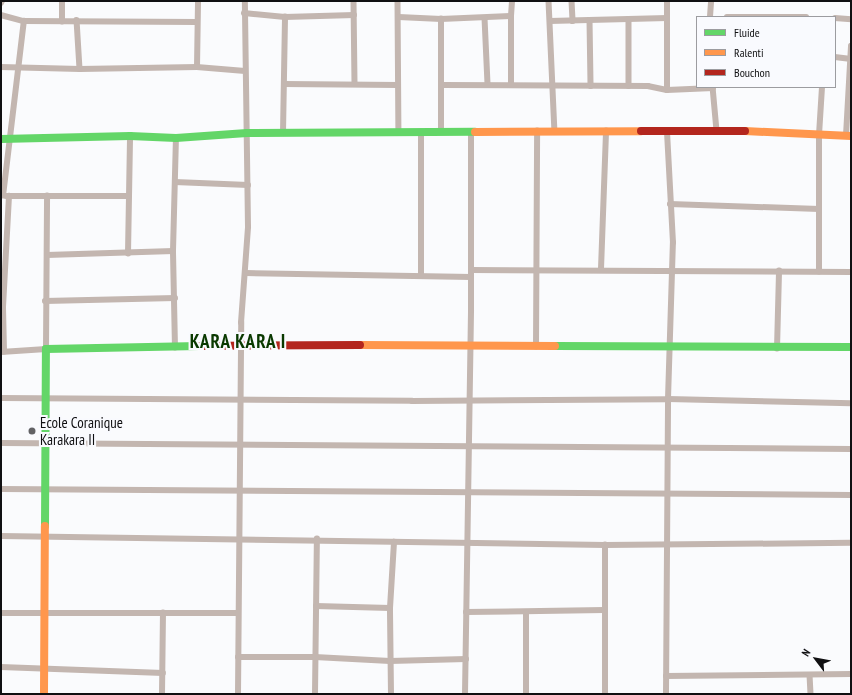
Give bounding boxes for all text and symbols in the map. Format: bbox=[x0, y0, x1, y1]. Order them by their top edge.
legend bbox=[696, 16, 836, 88]
text: Fluide bbox=[734, 25, 760, 40]
text: Ralenti bbox=[734, 45, 763, 60]
text: Bouchon bbox=[734, 65, 770, 80]
district label: KARA KARA I bbox=[189, 331, 287, 353]
place label: Ecole Coranique Karakara II bbox=[40, 413, 123, 448]
marker: Ecole Coranique Karakara II bbox=[27, 426, 37, 436]
north arrow bbox=[796, 639, 836, 679]
text: N bbox=[798, 646, 813, 659]

